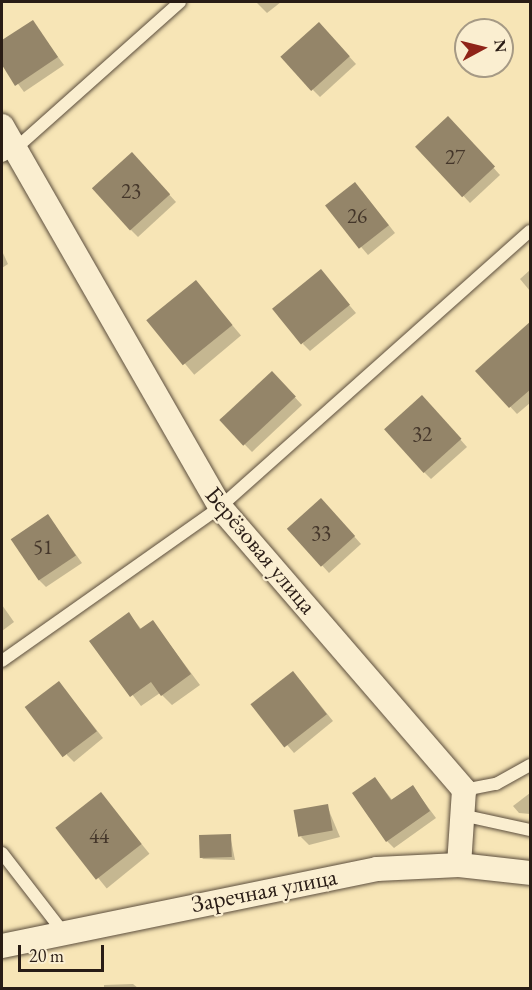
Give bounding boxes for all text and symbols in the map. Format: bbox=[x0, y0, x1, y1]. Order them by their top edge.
north arrow bbox=[454, 18, 514, 78]
text: N bbox=[489, 38, 512, 54]
house number: 27 bbox=[445, 144, 465, 170]
house number: 23 bbox=[121, 178, 141, 204]
house number: 26 bbox=[347, 203, 367, 229]
house number: 32 bbox=[412, 421, 432, 447]
street label: Берёзовая улица bbox=[199, 480, 323, 620]
house number: 33 bbox=[311, 520, 331, 546]
house number: 51 bbox=[33, 534, 53, 560]
house number: 44 bbox=[89, 823, 109, 849]
street label: Заречная улица bbox=[189, 862, 339, 918]
scale bar bbox=[21, 933, 106, 971]
text: 20 m bbox=[29, 944, 64, 967]

